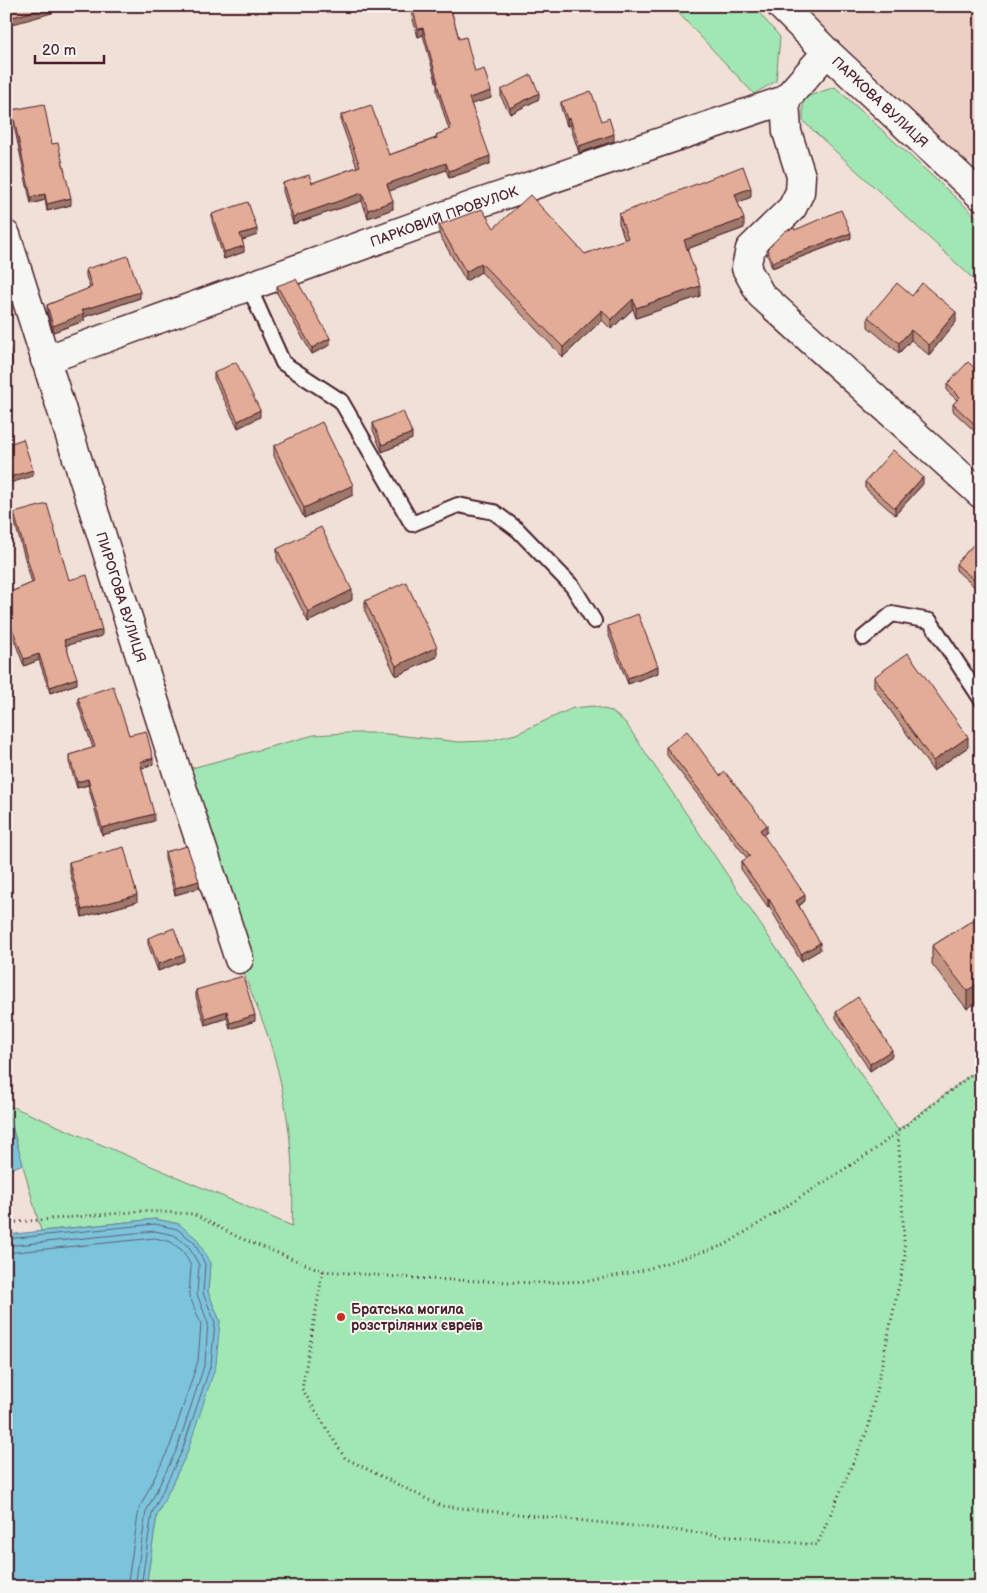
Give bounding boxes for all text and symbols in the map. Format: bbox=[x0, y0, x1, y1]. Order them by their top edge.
scale bar bbox=[35, 32, 104, 64]
text: 20 m bbox=[42, 41, 76, 60]
street label: ПАРКОВА ВУЛИЦЯ bbox=[829, 53, 932, 151]
street label: ПАРКОВИЙ ПРОВУЛОК bbox=[368, 182, 521, 250]
street label: ПИРОГОВА ВУЛИЦЯ bbox=[93, 530, 150, 664]
place label: Братська могила розстріляних євреїв bbox=[351, 1301, 483, 1334]
marker: Братська могила розстріляних євреїв bbox=[335, 1311, 347, 1323]

